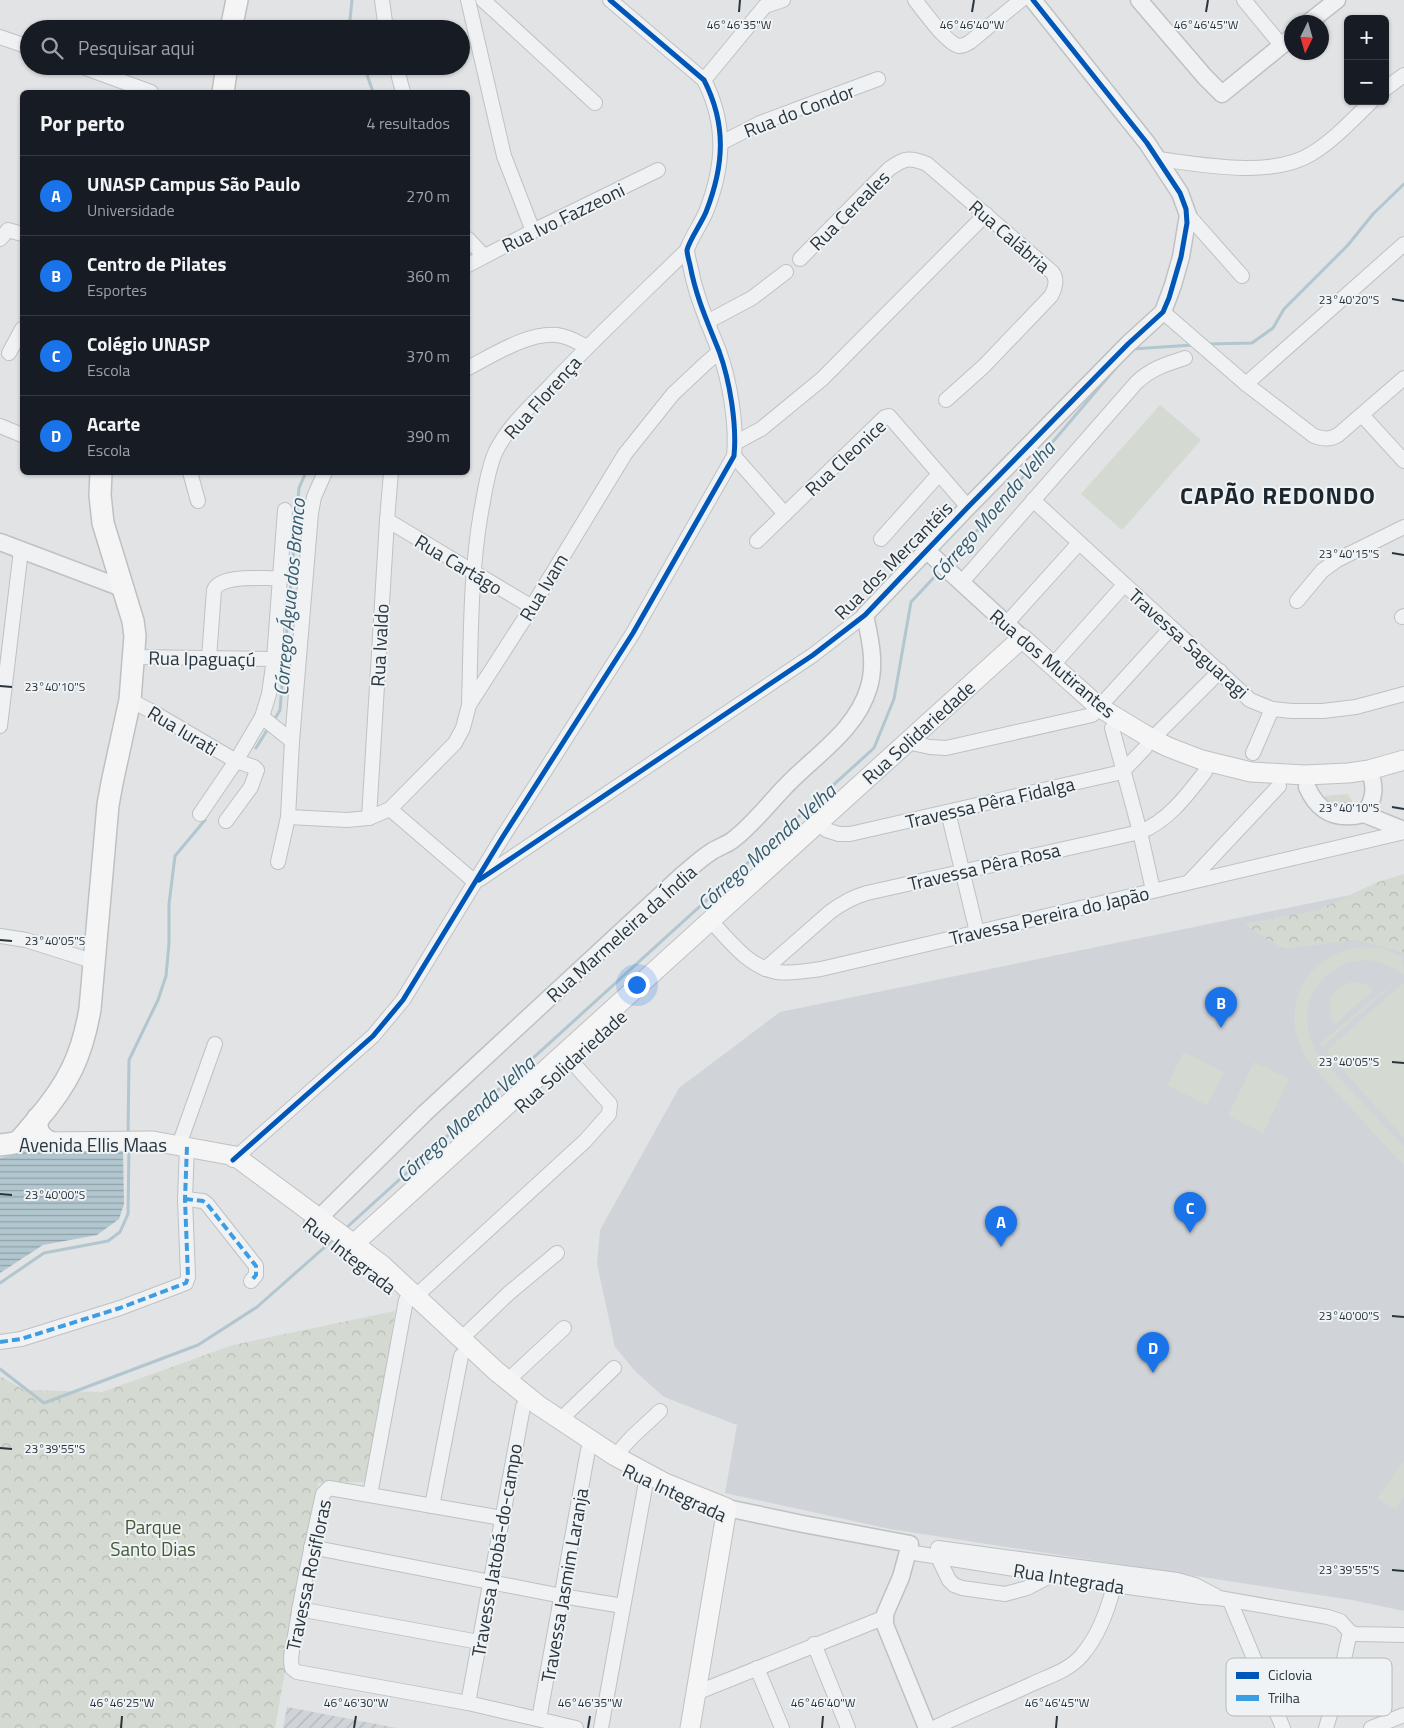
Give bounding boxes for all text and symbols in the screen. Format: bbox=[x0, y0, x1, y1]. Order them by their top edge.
text: 46°46'35"W bbox=[707, 15, 772, 34]
text: 46°46'40"W bbox=[940, 15, 1005, 34]
text: 46°46'45"W bbox=[1174, 15, 1239, 34]
north arrow bbox=[1284, 15, 1329, 60]
map controls bbox=[1344, 15, 1389, 105]
button: + bbox=[1344, 15, 1389, 60]
search box bbox=[20, 20, 470, 75]
text: Pesquisar aqui bbox=[78, 33, 195, 62]
icon: search bbox=[38, 34, 66, 62]
button: − bbox=[1344, 60, 1389, 105]
street label: Rua do Condor bbox=[739, 75, 859, 144]
text: Por perto bbox=[40, 107, 125, 139]
text: 4 resultados bbox=[366, 111, 450, 135]
street label: Rua Cereales bbox=[802, 163, 896, 257]
text: UNASP Campus São Paulo bbox=[87, 169, 300, 198]
street label: Rua Ivo Fazzeoni bbox=[497, 175, 629, 259]
text: A bbox=[51, 184, 61, 208]
text: 270 m bbox=[406, 184, 450, 208]
street label: Rua Calábria bbox=[963, 192, 1057, 280]
text: Universidade bbox=[87, 198, 175, 222]
text: Centro de Pilates bbox=[87, 249, 226, 278]
text: B bbox=[51, 264, 61, 288]
text: 360 m bbox=[406, 264, 450, 288]
text: Esportes bbox=[87, 278, 147, 302]
text: 23°40'20"S bbox=[1319, 290, 1379, 309]
text: Colégio UNASP bbox=[87, 329, 210, 358]
text: C bbox=[52, 344, 60, 368]
text: 370 m bbox=[406, 344, 450, 368]
street label: Rua Florença bbox=[496, 348, 588, 445]
text: Escola bbox=[87, 358, 130, 382]
text: Acarte bbox=[87, 409, 140, 438]
street label: Rua Cleonice bbox=[798, 412, 892, 502]
text: D bbox=[51, 424, 61, 448]
text: 390 m bbox=[406, 424, 450, 448]
water label: Córrego Moenda Velha bbox=[922, 433, 1063, 588]
text: Escola bbox=[87, 438, 130, 462]
district label: CAPÃO REDONDO bbox=[1180, 477, 1376, 513]
street label: Rua dos Mercantéis bbox=[827, 494, 959, 626]
water label: Córrego Água dos Branco bbox=[265, 496, 313, 697]
street label: Rua Cartágo bbox=[410, 526, 508, 602]
text: 23°40'15"S bbox=[1319, 544, 1379, 563]
street label: Rua Ivam bbox=[511, 548, 575, 626]
street label: Travessa Saguaragi bbox=[1122, 581, 1256, 705]
street label: Rua dos Mutirantes bbox=[984, 602, 1122, 725]
street label: Rua Ivaldo bbox=[362, 603, 396, 687]
street label: Rua Ipaguaçú bbox=[148, 643, 256, 673]
street label: Rua Solidariedade bbox=[855, 673, 981, 791]
text: 23°40'10"S bbox=[25, 677, 85, 696]
street label: Rua Iurati bbox=[142, 698, 224, 762]
street label: Travessa Pêra Fidalga bbox=[903, 768, 1078, 836]
water label: Córrego Moenda Velha bbox=[690, 775, 843, 918]
text: 23°40'10"S bbox=[1319, 798, 1379, 817]
street label: Travessa Pêra Rosa bbox=[905, 834, 1063, 898]
street label: Rua Marmeleira da Índia bbox=[539, 857, 703, 1009]
street label: Travessa Pereira do Japão bbox=[946, 878, 1152, 952]
text: 23°40'05"S bbox=[25, 931, 85, 950]
your location bbox=[624, 972, 650, 998]
pin: B bbox=[1205, 987, 1237, 1028]
street label: Rua Solidariedade bbox=[507, 1002, 633, 1120]
water label: Córrego Moenda Velha bbox=[389, 1047, 542, 1190]
text: 23°40'05"S bbox=[1319, 1052, 1379, 1071]
street label: Avenida Ellis Maas bbox=[19, 1130, 167, 1159]
text: 23°40'00"S bbox=[25, 1185, 85, 1204]
pin: C bbox=[1174, 1192, 1206, 1233]
pin: A bbox=[985, 1206, 1017, 1247]
street label: Rua Integrada bbox=[297, 1209, 403, 1301]
text: 23°40'00"S bbox=[1319, 1306, 1379, 1325]
pin: D bbox=[1137, 1332, 1169, 1373]
text: 23°39'55"S bbox=[25, 1439, 85, 1458]
street label: Travessa Jatobá-do-campo bbox=[463, 1441, 529, 1659]
street label: Rua Integrada bbox=[618, 1455, 732, 1529]
street label: Travessa Jasmim Laranja bbox=[533, 1485, 595, 1684]
street label: Travessa Rosifloras bbox=[278, 1496, 338, 1654]
park label: Parque Santo Dias bbox=[110, 1512, 196, 1563]
street label: Rua Integrada bbox=[1011, 1555, 1127, 1601]
text: 23°39'55"S bbox=[1319, 1560, 1379, 1579]
legend bbox=[1226, 1658, 1392, 1716]
text: Ciclovia bbox=[1268, 1664, 1312, 1685]
text: Trilha bbox=[1268, 1687, 1300, 1708]
text: 46°46'25"W bbox=[90, 1693, 155, 1712]
text: 46°46'30"W bbox=[324, 1693, 389, 1712]
text: 46°46'35"W bbox=[558, 1693, 623, 1712]
text: 46°46'40"W bbox=[791, 1693, 856, 1712]
text: 46°46'45"W bbox=[1025, 1693, 1090, 1712]

